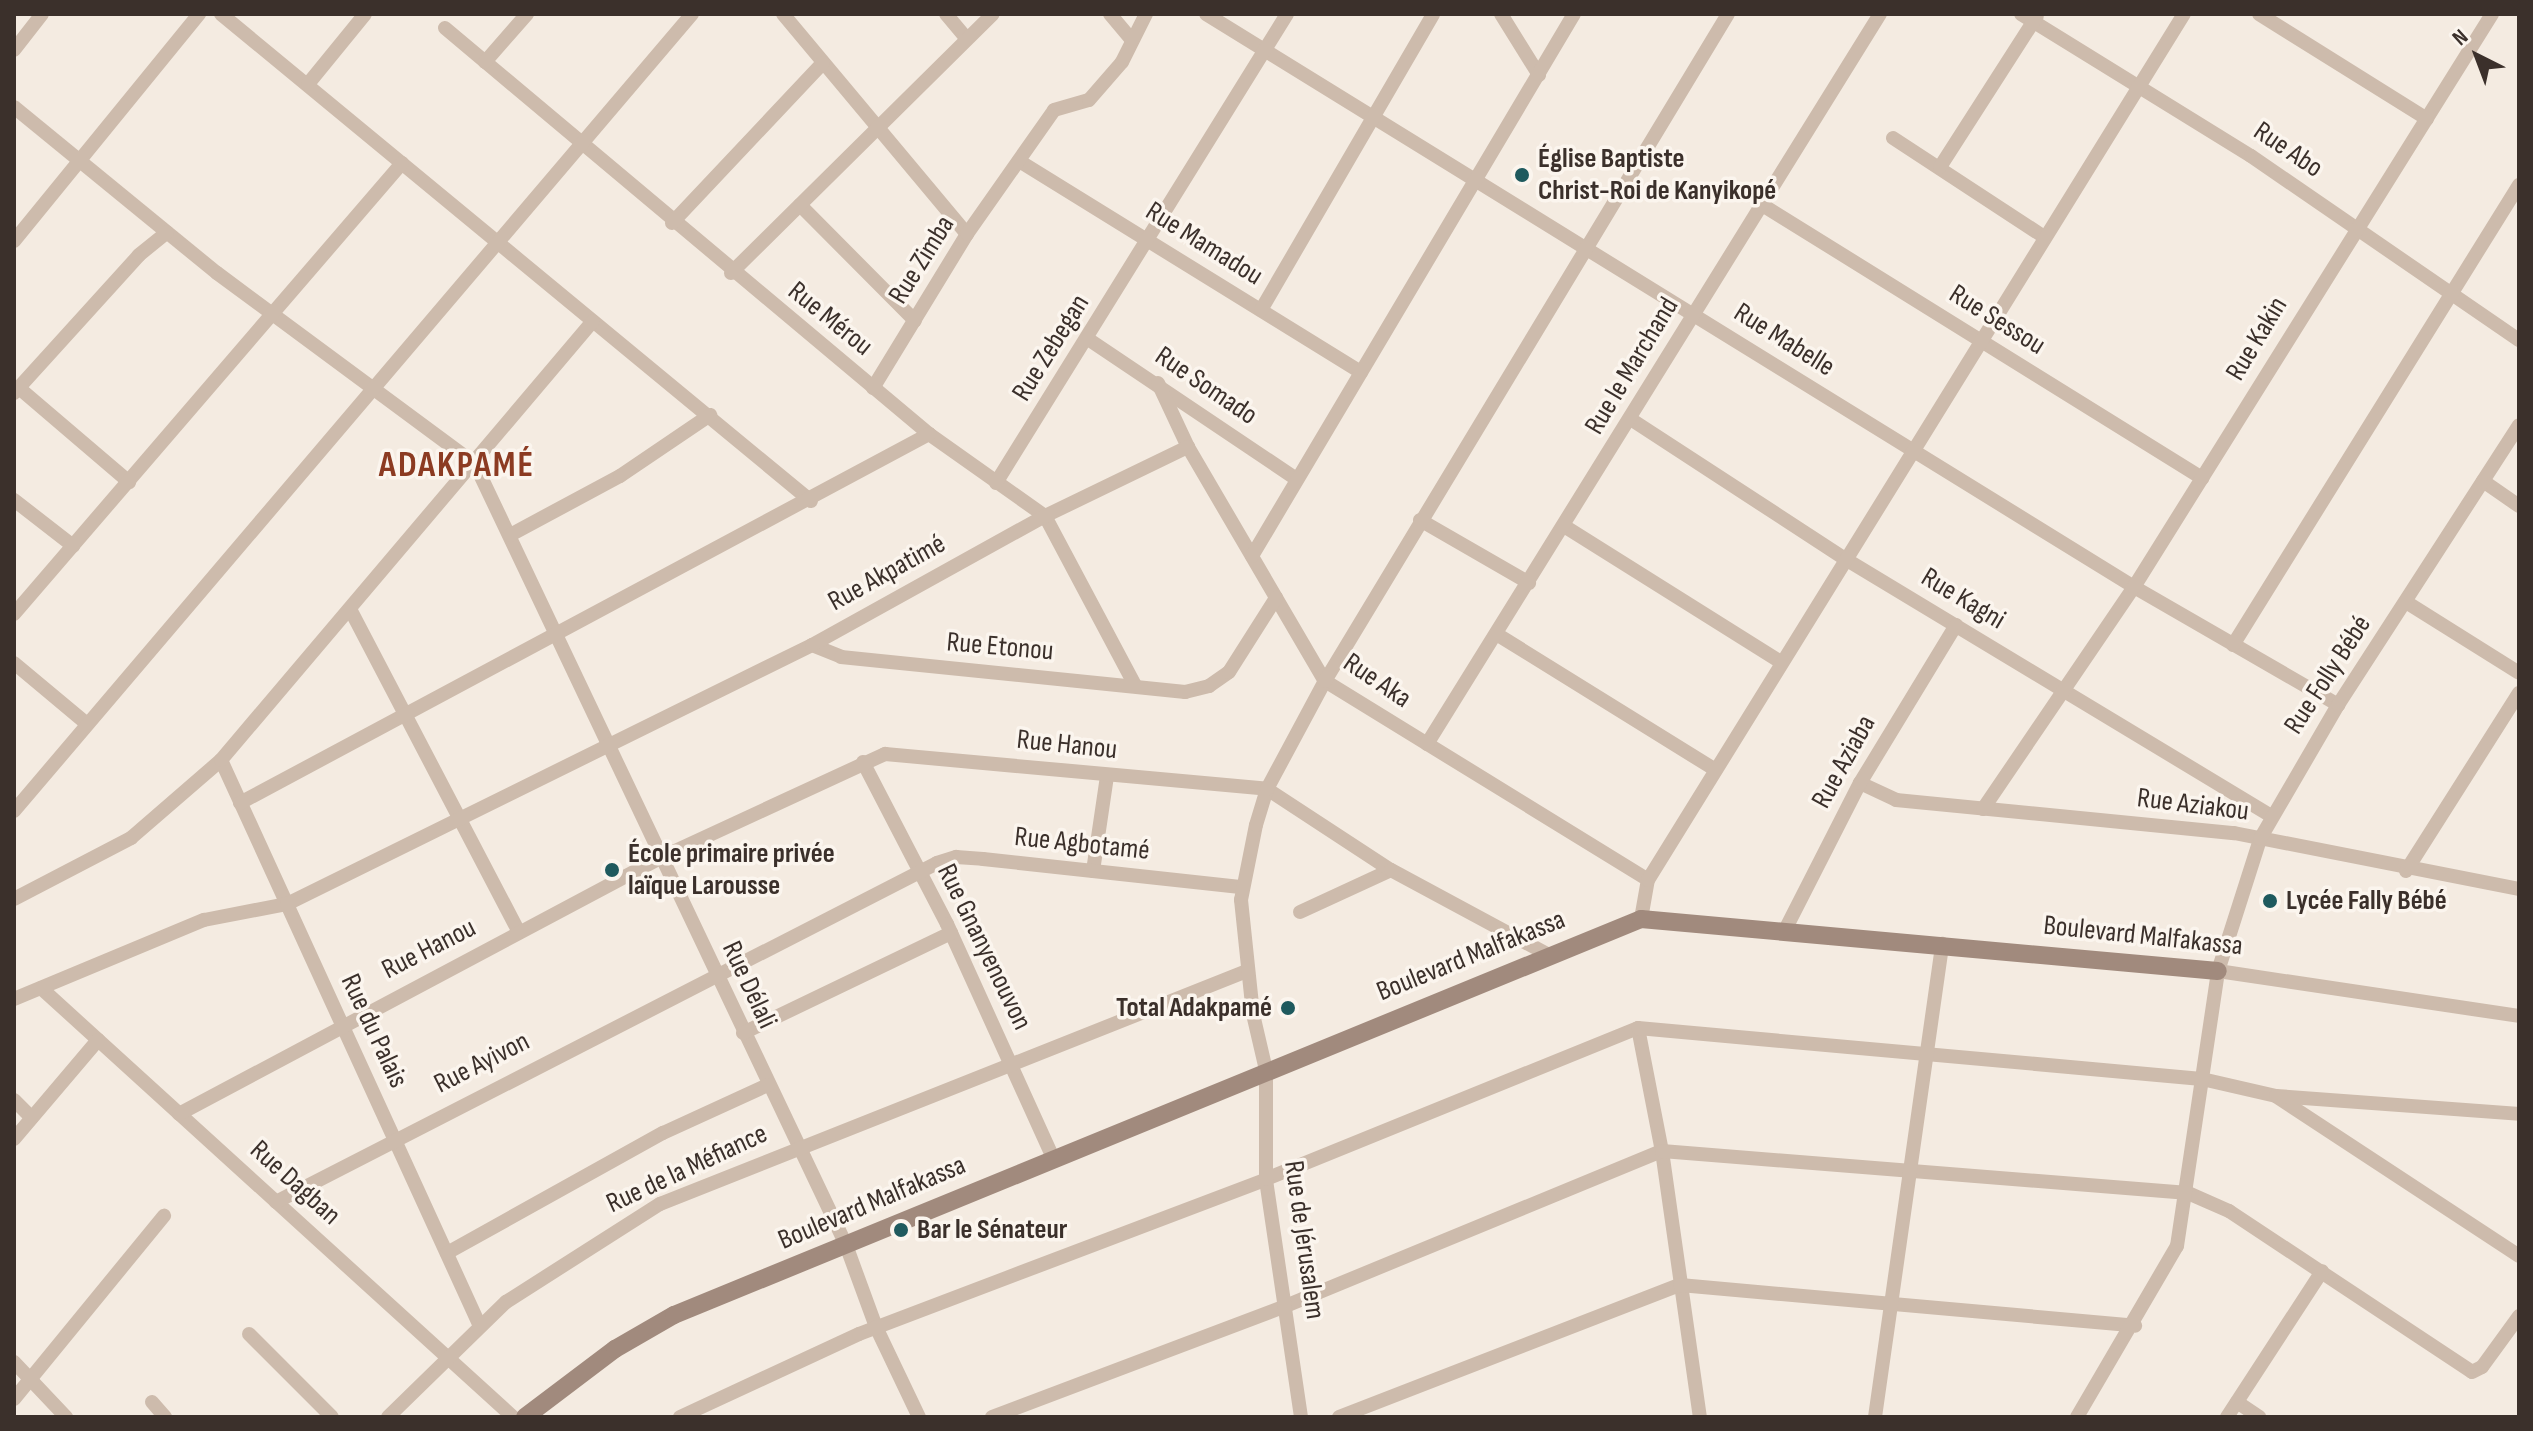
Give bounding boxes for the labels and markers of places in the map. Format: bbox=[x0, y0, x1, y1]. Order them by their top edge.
place label: Église Baptiste Christ-Roi de Kanyikopé bbox=[1538, 142, 1776, 208]
marker: Église Baptiste Christ-Roi de Kanyikopé bbox=[1513, 166, 1531, 184]
place label: École primaire privée laïque Larousse bbox=[628, 837, 835, 903]
marker: École primaire privée laïque Larousse bbox=[603, 861, 621, 879]
place label: Lycée Fally Bébé bbox=[2286, 884, 2447, 918]
marker: Lycée Fally Bébé bbox=[2261, 892, 2279, 910]
place label: Total Adakpamé bbox=[1116, 991, 1272, 1025]
marker: Total Adakpamé bbox=[1279, 999, 1297, 1017]
place label: Bar le Sénateur bbox=[917, 1213, 1067, 1247]
marker: Bar le Sénateur bbox=[892, 1221, 910, 1239]

